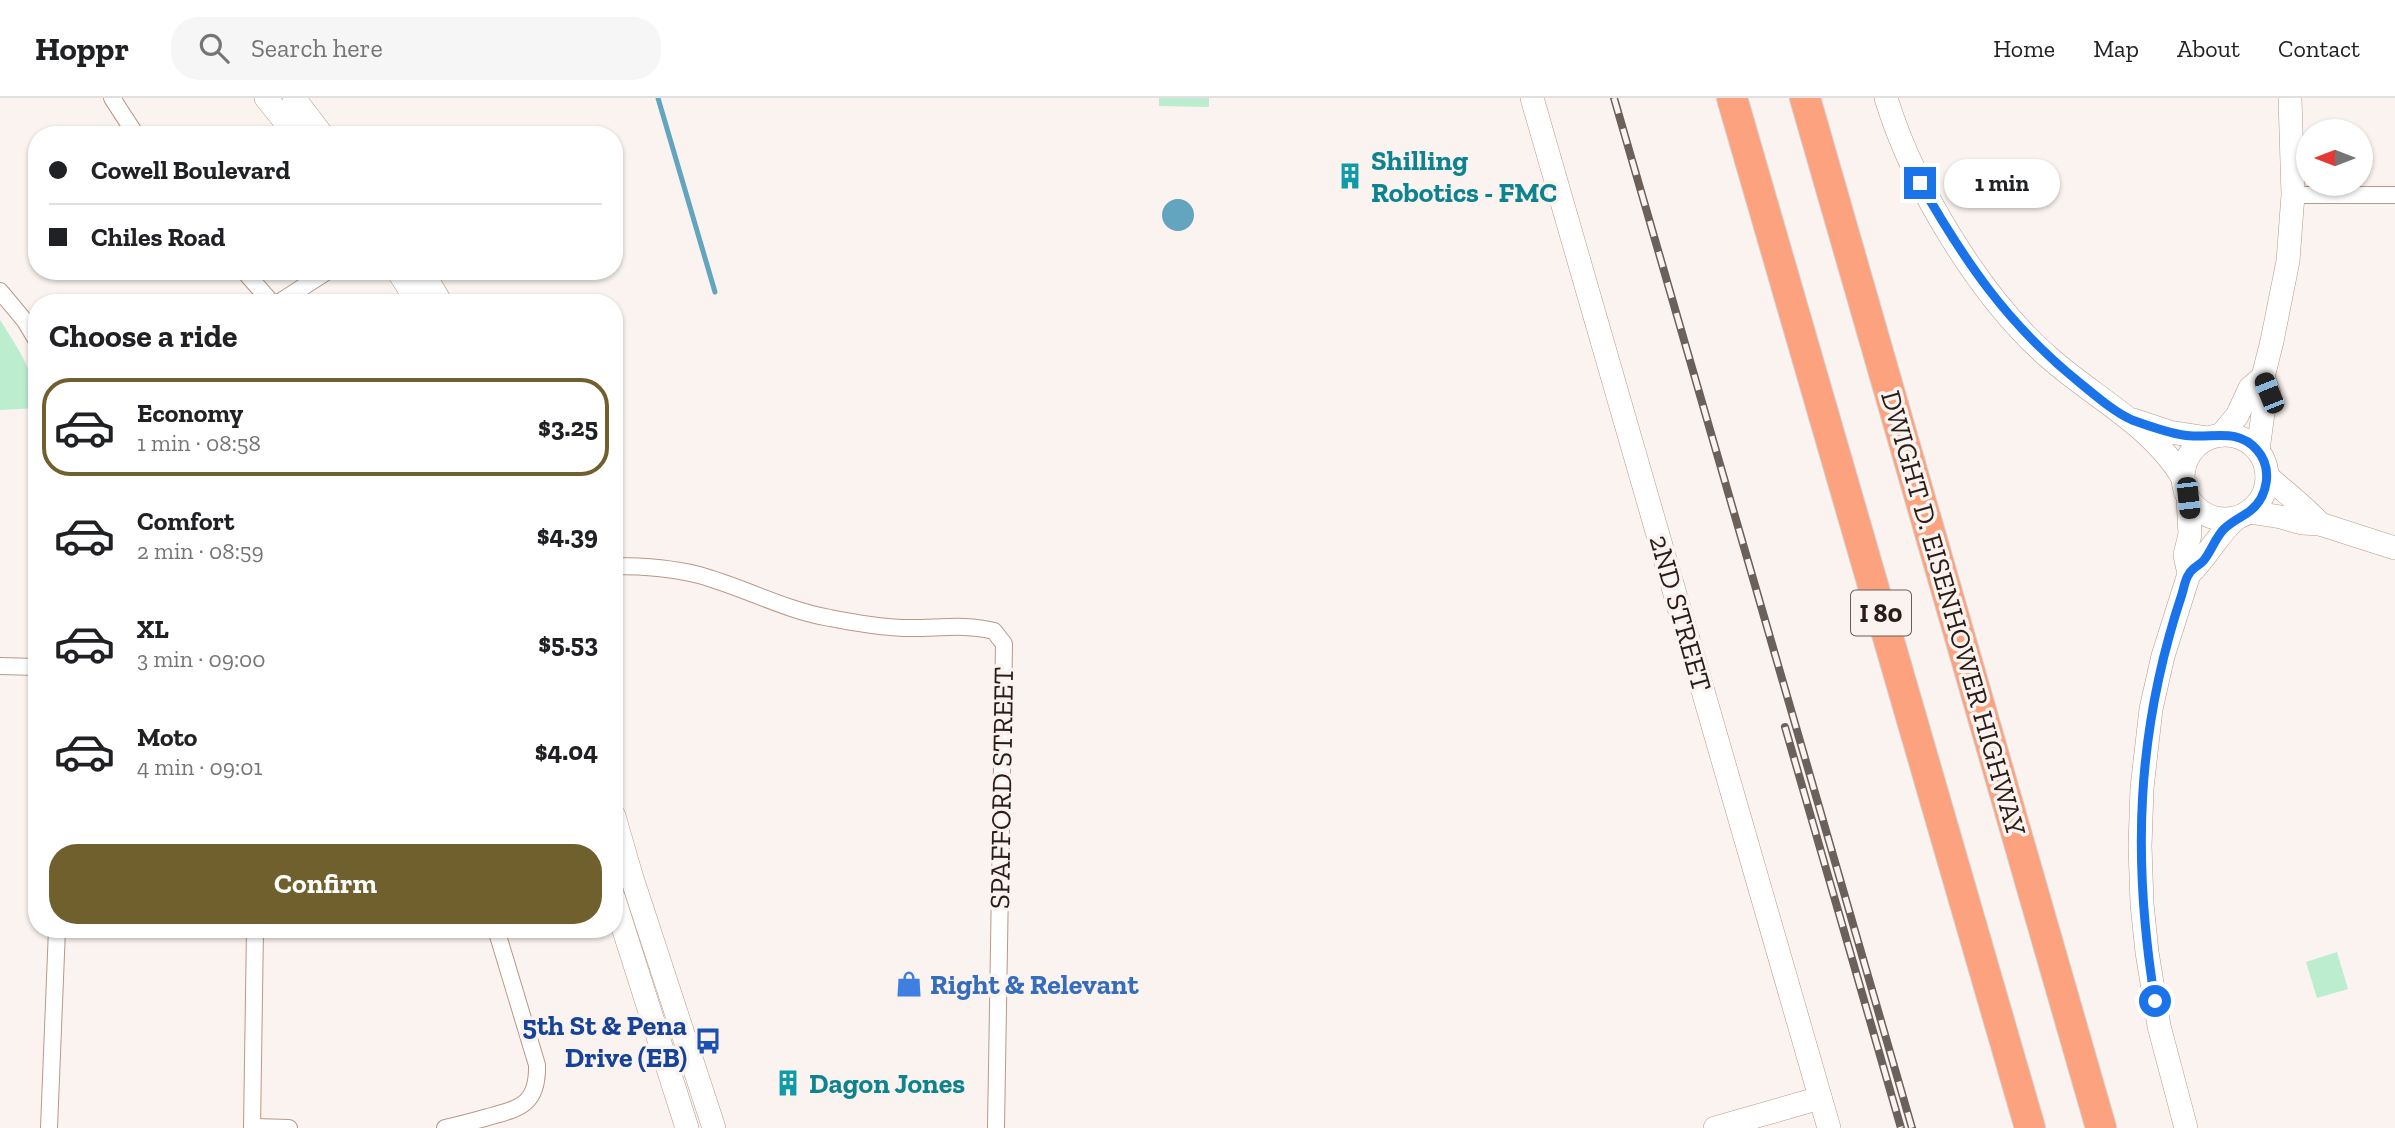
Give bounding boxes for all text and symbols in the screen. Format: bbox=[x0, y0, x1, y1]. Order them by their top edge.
search box bbox=[171, 17, 661, 80]
text: Hoppr bbox=[35, 29, 129, 68]
icon: search bbox=[195, 29, 233, 67]
text: Search here bbox=[251, 32, 383, 64]
text: Home bbox=[1993, 34, 2055, 63]
text: Map bbox=[2093, 34, 2139, 63]
text: About bbox=[2177, 34, 2240, 63]
text: Contact bbox=[2278, 34, 2360, 63]
north arrow bbox=[2296, 119, 2373, 196]
map controls bbox=[2296, 119, 2373, 196]
place label: Shilling Robotics - FMC bbox=[1371, 144, 1557, 209]
text: Cowell Boulevard bbox=[91, 154, 290, 186]
callout: 1 min bbox=[1944, 158, 2060, 208]
building icon: Shilling Robotics - FMC bbox=[1335, 161, 1365, 191]
route end bbox=[1904, 167, 1936, 199]
text: 1 min bbox=[1975, 169, 2029, 197]
text: Chiles Road bbox=[91, 221, 225, 253]
text: Choose a ride bbox=[49, 317, 237, 355]
car bbox=[2252, 370, 2287, 416]
street label: DWIGHT D. EISENHOWER HIGHWAY bbox=[1874, 387, 2033, 840]
icon: car bbox=[53, 396, 116, 459]
text: Economy bbox=[137, 397, 243, 429]
text: $3.25 bbox=[538, 411, 598, 443]
text: 1 min · 08:58 bbox=[137, 429, 261, 457]
car bbox=[2176, 476, 2201, 520]
icon: car bbox=[53, 504, 116, 567]
text: Comfort bbox=[137, 505, 234, 537]
text: $4.39 bbox=[537, 519, 598, 551]
street label: 2ND STREET bbox=[1642, 531, 1719, 695]
text: 2 min · 08:59 bbox=[137, 537, 264, 565]
road number: I 80 bbox=[1851, 590, 1911, 636]
icon: car bbox=[53, 612, 116, 675]
text: XL bbox=[137, 613, 169, 645]
text: $5.53 bbox=[538, 627, 598, 659]
text: 3 min · 09:00 bbox=[137, 645, 266, 673]
street label: SPAFFORD STREET bbox=[983, 667, 1020, 909]
icon: car bbox=[53, 720, 116, 783]
text: Moto bbox=[137, 721, 197, 753]
text: $4.04 bbox=[535, 735, 598, 767]
text: 4 min · 09:01 bbox=[137, 753, 262, 781]
button: Confirm bbox=[49, 844, 602, 924]
place label: Right & Relevant bbox=[930, 968, 1139, 1001]
shop icon: Right & Relevant bbox=[894, 969, 924, 999]
route start bbox=[2139, 985, 2171, 1017]
place label: 5th St & Pena Drive (EB) bbox=[522, 1009, 687, 1074]
bus stop icon: 5th St & Pena Drive (EB) bbox=[693, 1026, 723, 1056]
place label: Dagon Jones bbox=[809, 1067, 965, 1100]
building icon: Dagon Jones bbox=[773, 1068, 803, 1098]

